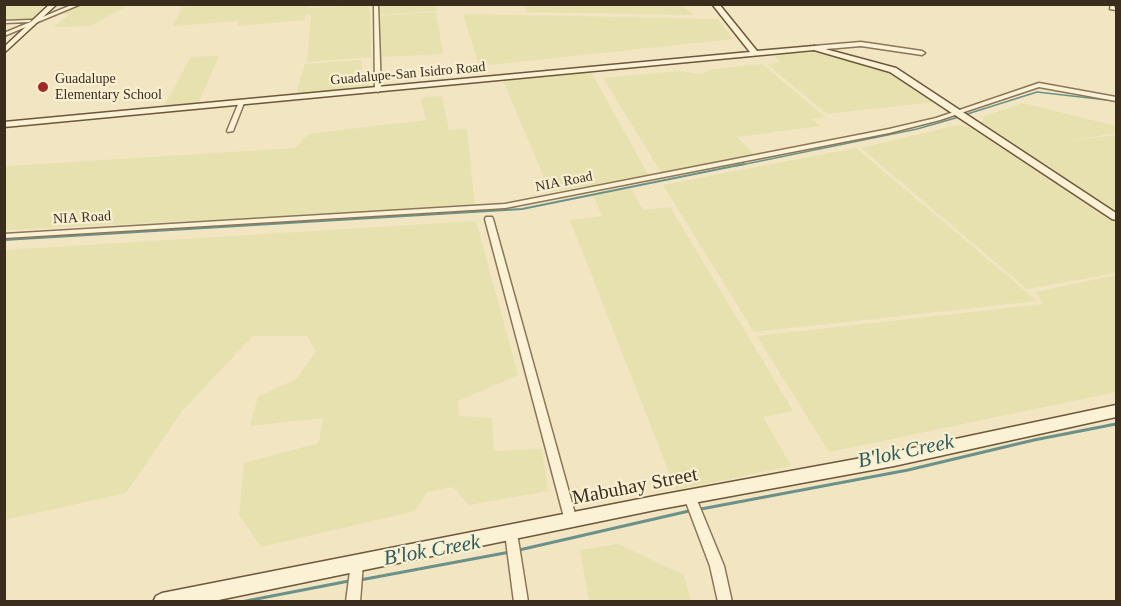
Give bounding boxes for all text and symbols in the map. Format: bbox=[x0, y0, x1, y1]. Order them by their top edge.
street label: Guadalupe-San Isidro Road bbox=[330, 59, 486, 89]
place label: Guadalupe Elementary School bbox=[55, 71, 162, 104]
marker: Guadalupe Elementary School bbox=[36, 80, 50, 94]
street label: NIA Road bbox=[534, 168, 594, 196]
street label: NIA Road bbox=[53, 208, 111, 228]
water label: B'lok Creek bbox=[856, 430, 956, 474]
street label: Mabuhay Street bbox=[570, 463, 700, 511]
water label: B'lok Creek bbox=[382, 530, 482, 572]

